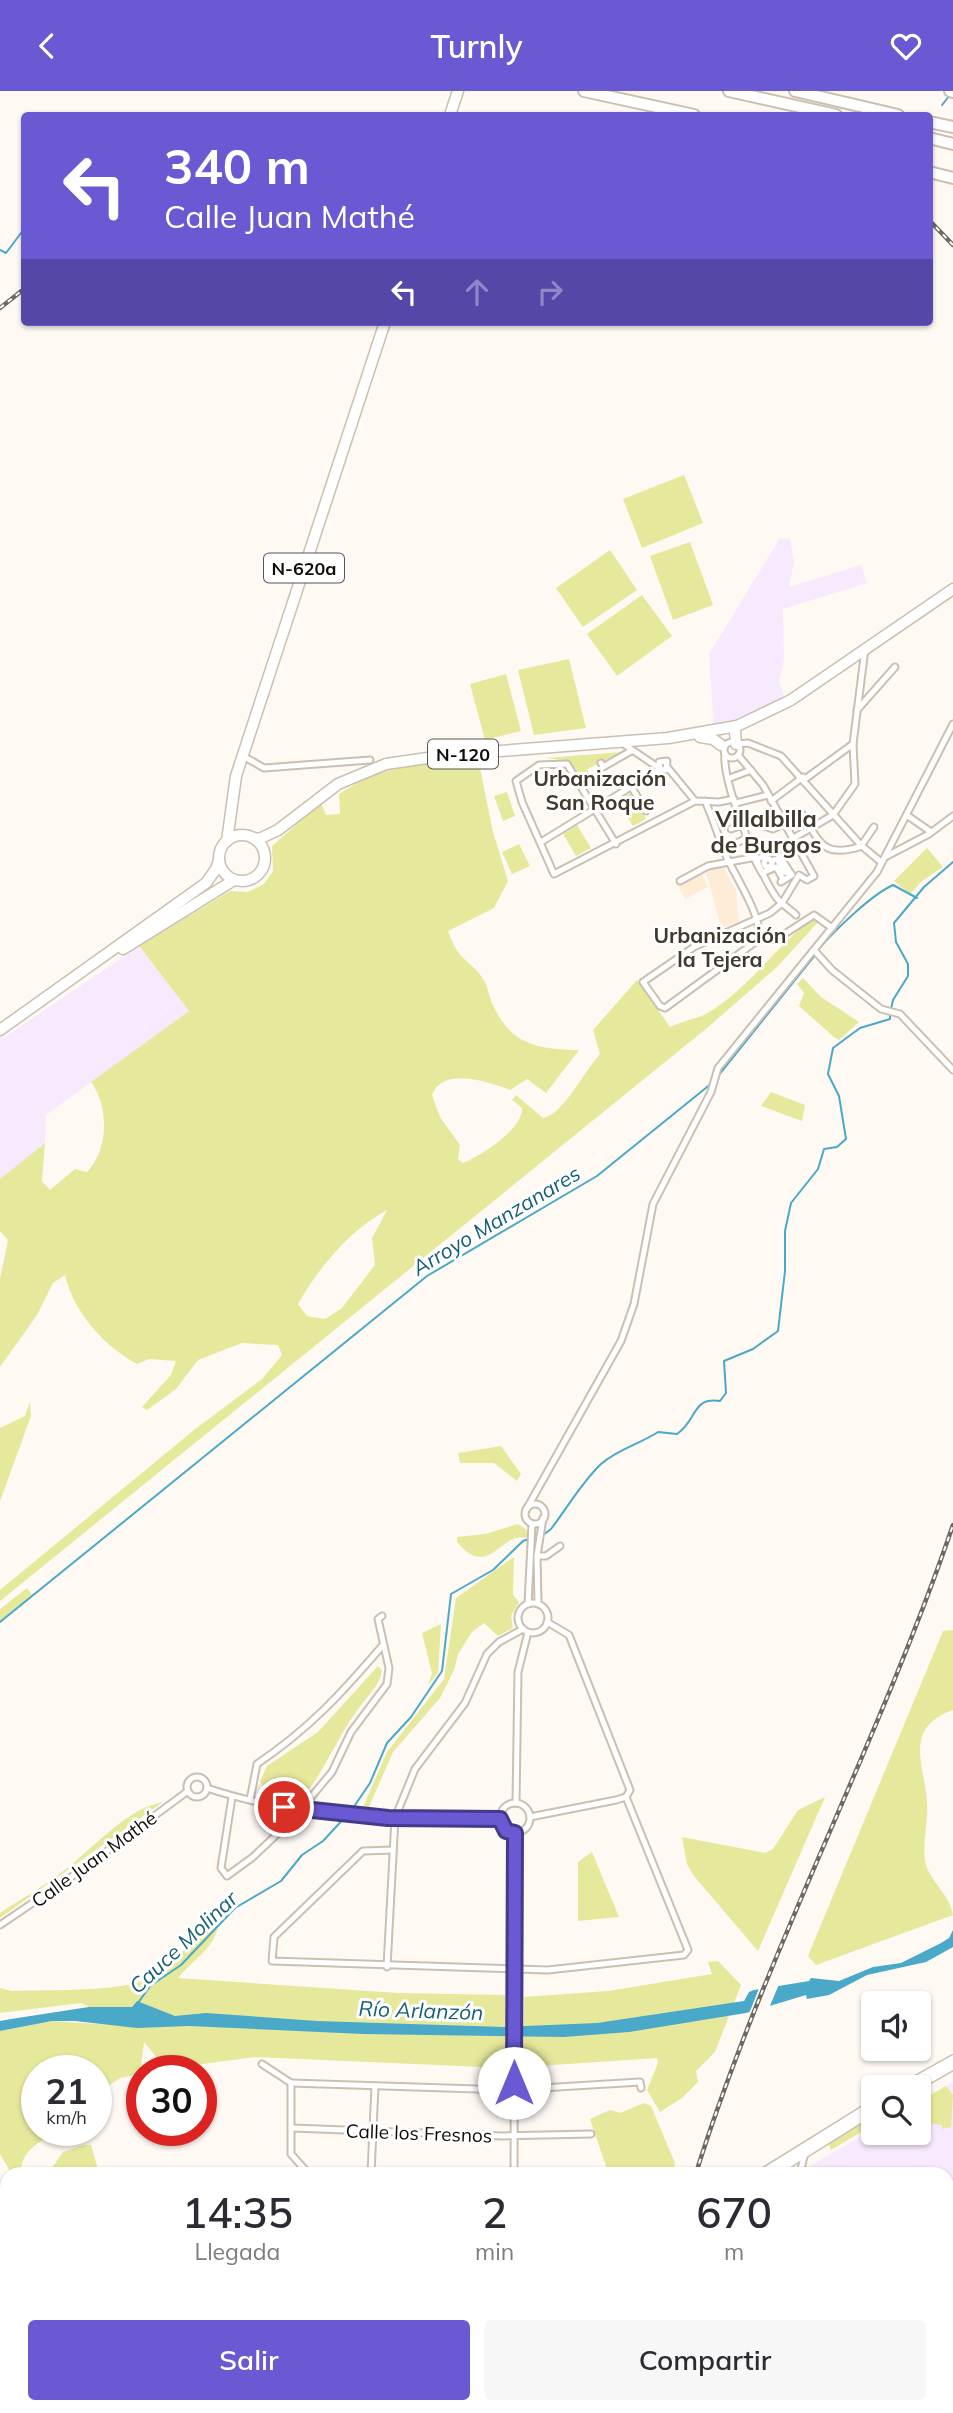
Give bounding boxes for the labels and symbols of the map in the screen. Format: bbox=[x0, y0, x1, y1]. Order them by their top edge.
road number: N-620a bbox=[264, 553, 344, 582]
road number: N-120 bbox=[428, 739, 498, 769]
district label: Urbanización San Roque bbox=[533, 765, 667, 815]
district label: Villalbilla de Burgos bbox=[710, 804, 822, 859]
district label: Urbanización la Tejera bbox=[653, 922, 787, 972]
water label: Arroyo Manzanares bbox=[406, 1160, 585, 1281]
pin bbox=[254, 1777, 314, 1837]
street label: Calle Juan Mathé bbox=[27, 1806, 161, 1912]
water label: Cauce Molinar bbox=[124, 1884, 243, 1999]
water label: Río Arlanzón bbox=[358, 1995, 484, 2025]
position arrow bbox=[477, 2046, 551, 2120]
speed limit sign: 30 bbox=[126, 2055, 217, 2146]
street label: Calle los Fresnos bbox=[345, 2118, 493, 2148]

